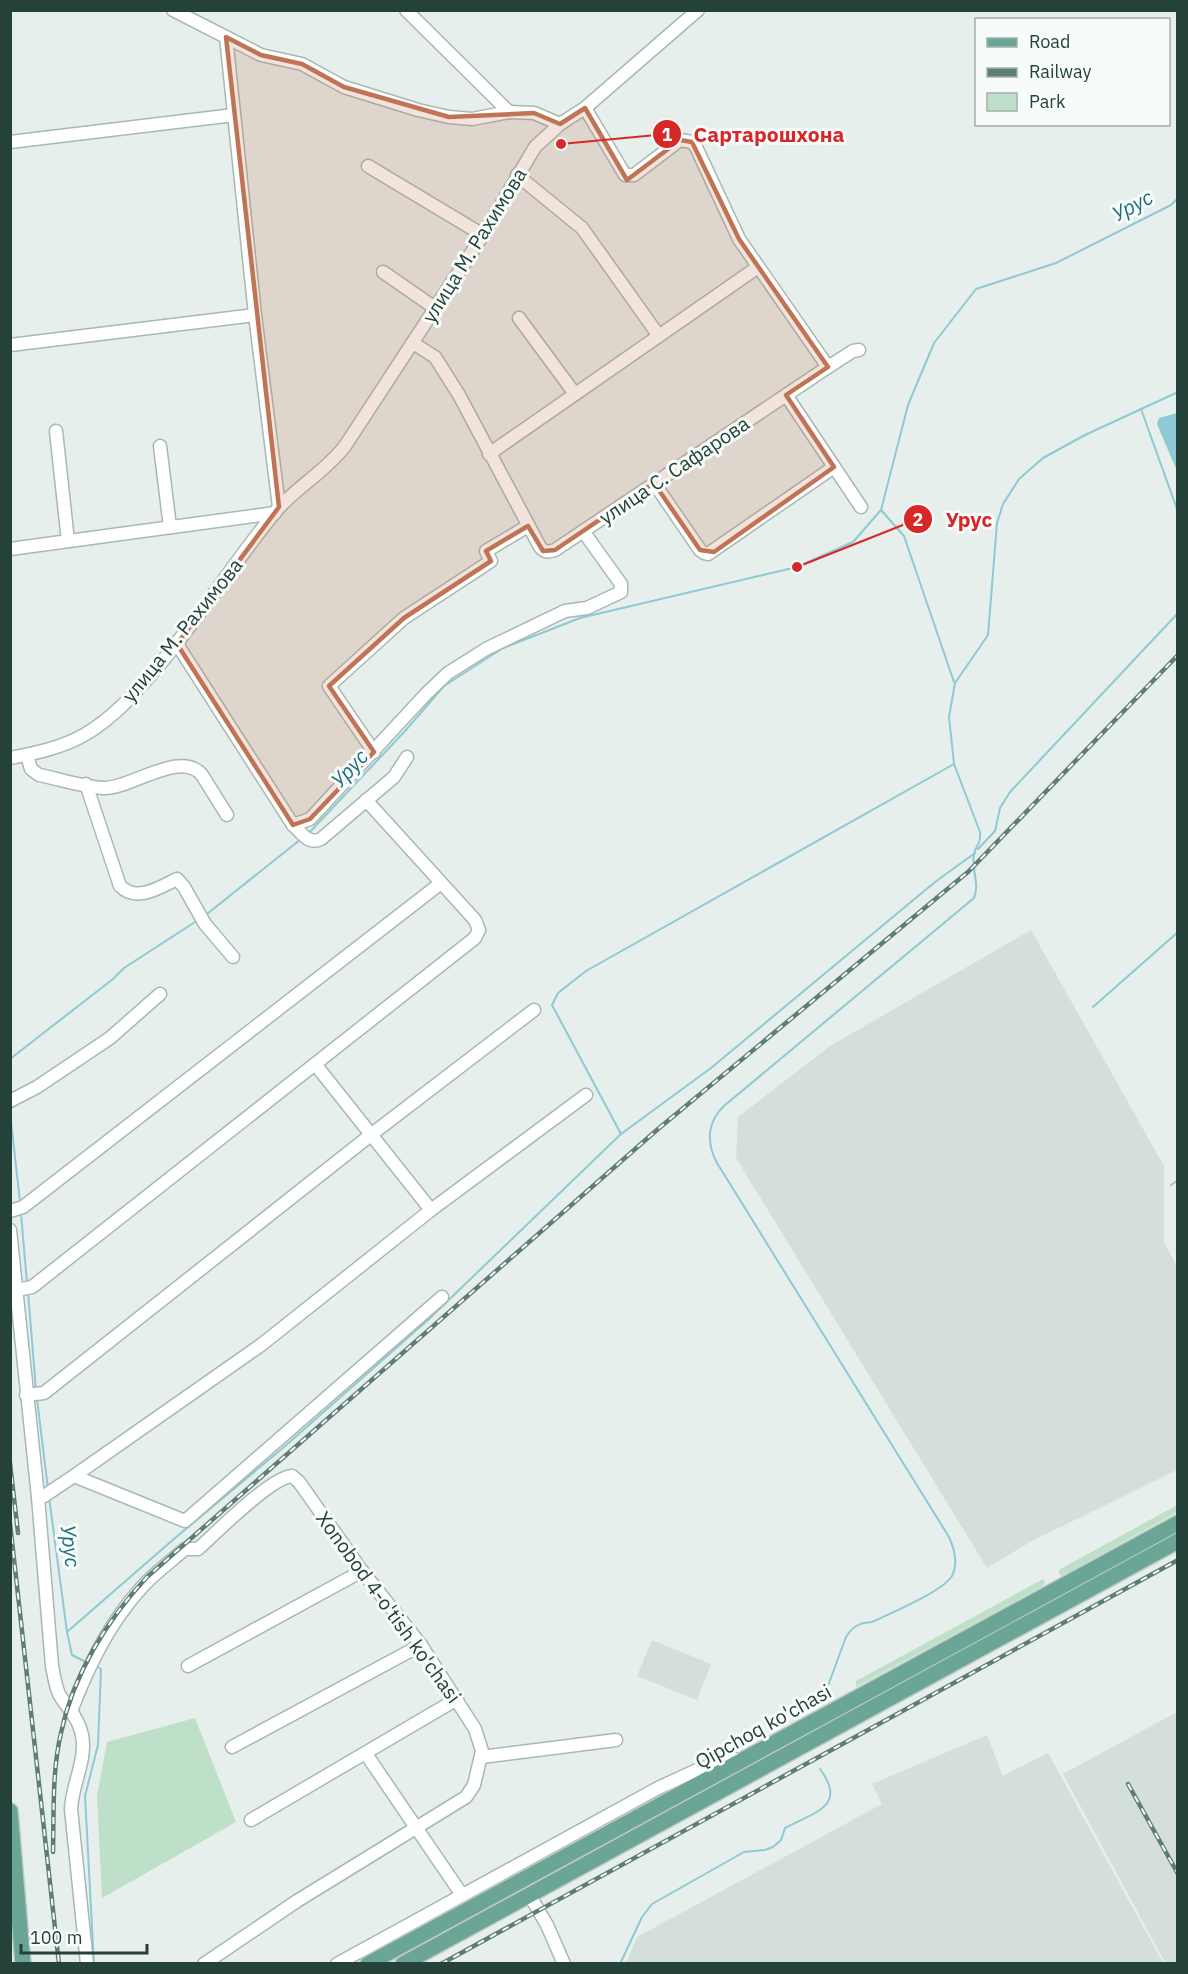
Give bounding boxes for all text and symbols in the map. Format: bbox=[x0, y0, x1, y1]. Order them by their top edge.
legend bbox=[975, 18, 1170, 126]
text: Road bbox=[1029, 30, 1070, 53]
text: Railway bbox=[1029, 60, 1091, 83]
text: Park bbox=[1029, 90, 1066, 113]
callout: Сартарошхона bbox=[652, 115, 857, 154]
text: Сартарошхона bbox=[694, 120, 844, 148]
text: 1 bbox=[662, 123, 673, 146]
street label: улица М. Рахимова bbox=[415, 162, 533, 328]
water label: Урус bbox=[1107, 183, 1157, 227]
street label: улица С. Сафарова bbox=[594, 409, 755, 530]
callout: Урус bbox=[903, 500, 1004, 539]
text: Урус bbox=[946, 505, 992, 533]
text: 2 bbox=[913, 508, 923, 531]
street label: улица М. Рахимова bbox=[116, 552, 249, 708]
water label: Урус bbox=[324, 743, 374, 793]
street label: Xonobod 4-o'tish ko'chasi bbox=[310, 1506, 468, 1708]
water label: Урус bbox=[55, 1523, 87, 1569]
street label: Qipchoq ko'chasi bbox=[690, 1677, 836, 1775]
scale bar bbox=[21, 1917, 147, 1955]
text: 100 m bbox=[30, 1926, 82, 1949]

